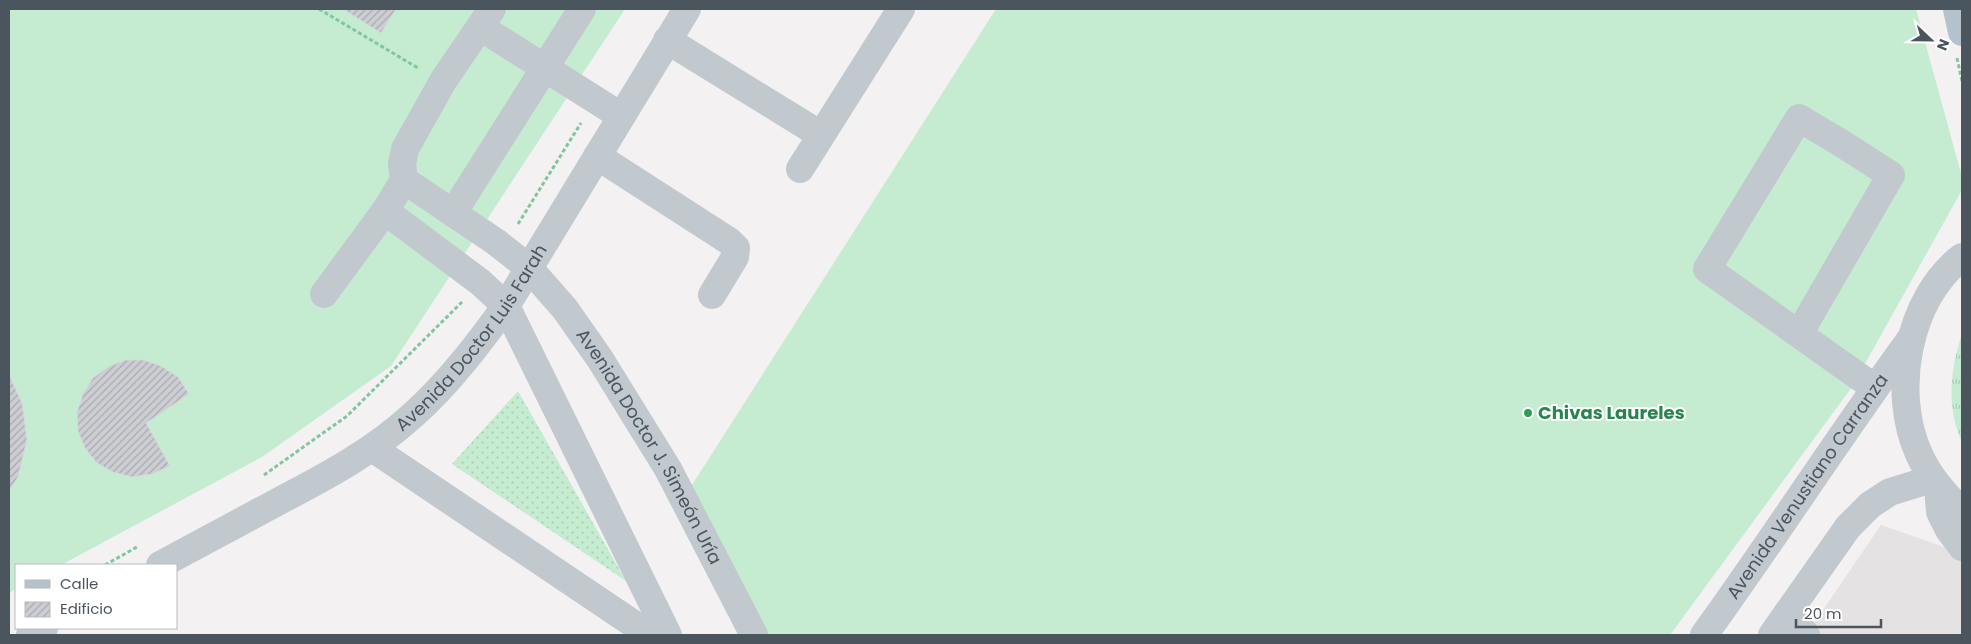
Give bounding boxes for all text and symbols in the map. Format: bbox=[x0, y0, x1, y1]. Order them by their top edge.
north arrow bbox=[1906, 15, 1956, 65]
text: N bbox=[1932, 36, 1954, 53]
street label: Avenida Doctor Luis Farah bbox=[390, 239, 553, 437]
street label: Avenida Doctor J. Simeón Uría bbox=[570, 323, 728, 569]
street label: Avenida Venustiano Carranza bbox=[1720, 368, 1894, 604]
place label: Chivas Laureles bbox=[1538, 400, 1685, 425]
marker: Chivas Laureles bbox=[1522, 407, 1534, 419]
legend bbox=[15, 564, 178, 629]
text: Calle bbox=[60, 573, 98, 594]
scale bar bbox=[1796, 596, 1881, 628]
text: Edificio bbox=[60, 598, 113, 619]
text: 20 m bbox=[1804, 603, 1842, 624]

